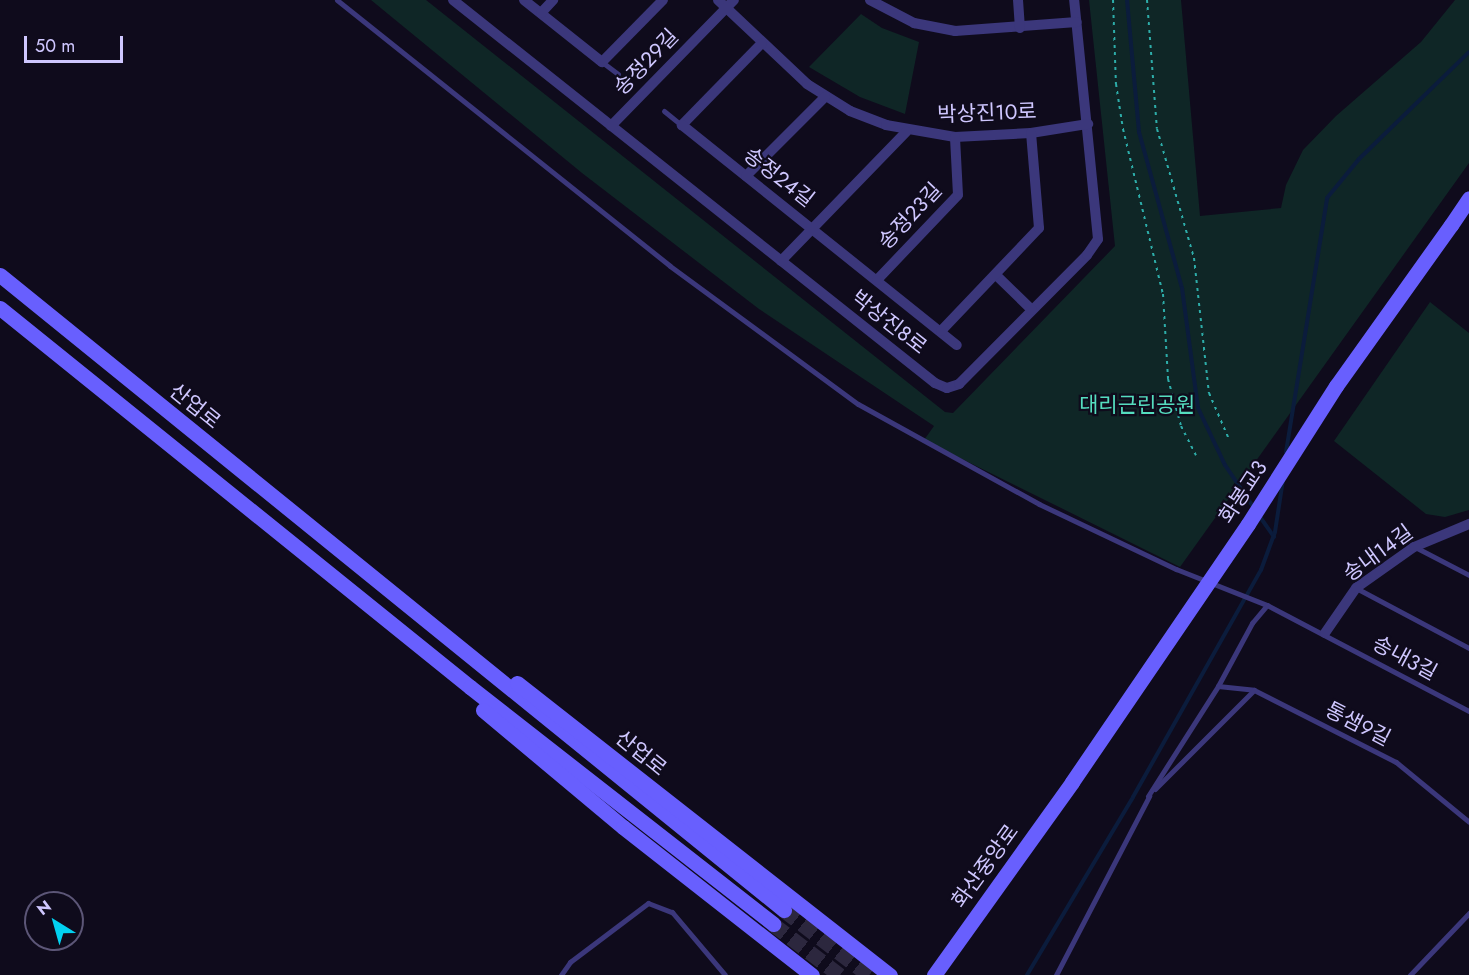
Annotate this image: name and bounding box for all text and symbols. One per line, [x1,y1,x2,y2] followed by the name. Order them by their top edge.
[27,24,126,62] scale bar
[608,24,684,100] street label: 송정29길
[35,33,75,59] text: 50 m
[937,99,1037,127] street label: 박상진10로
[739,142,819,212] street label: 송정24길
[873,178,947,254] street label: 송정23길
[846,285,932,359] street label: 박상진8로
[165,378,225,434] street label: 산업로
[1079,392,1195,418] park label: 대리근린공원
[1214,456,1272,528] street label: 화봉교3
[1338,519,1418,587] street label: 송내14길
[1368,631,1442,685] street label: 송내3길
[1321,697,1395,751] street label: 통샘9길
[611,725,671,781] street label: 산업로
[946,820,1024,912] street label: 화산중앙로
[24,891,84,951] north arrow
[32,895,56,921] text: N

